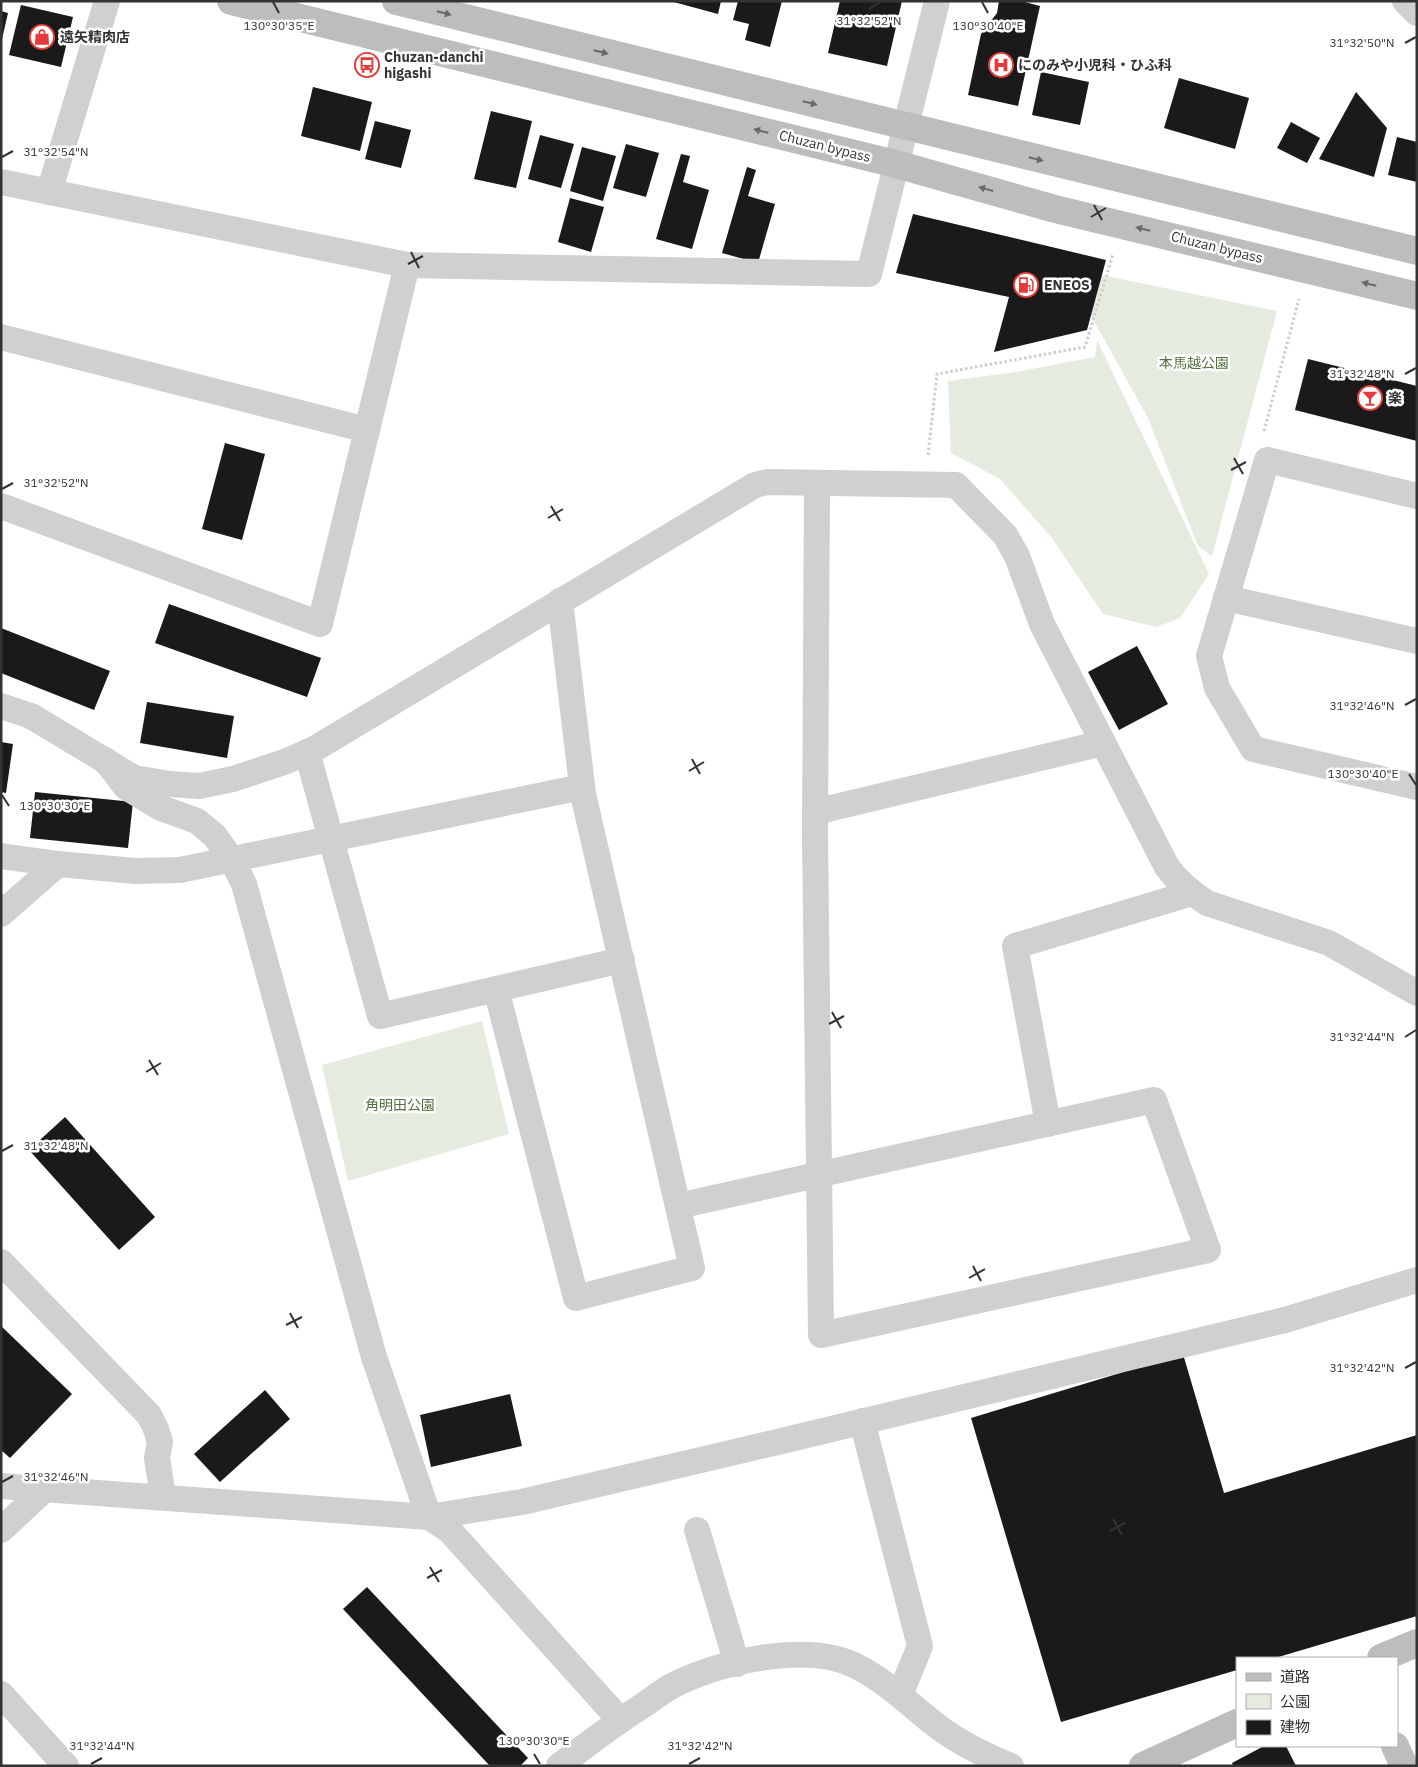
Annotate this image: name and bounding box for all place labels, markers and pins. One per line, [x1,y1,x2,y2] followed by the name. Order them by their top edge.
[29,24,55,50] shop icon: 遠矢精肉店
[60,28,130,46] place label: 遠矢精肉店
[384,48,484,82] place label: Chuzan-danchi higashi
[354,52,380,78] bus stop icon: Chuzan-danchi higashi
[988,52,1014,78] hospital icon: にのみや小児科・ひふ科
[1018,56,1172,74] place label: にのみや小児科・ひふ科
[1013,272,1039,298] fuel station icon: ENEOS
[1044,276,1090,294] place label: ENEOS
[1357,385,1383,411] bar icon: 楽
[1388,389,1402,407] place label: 楽

